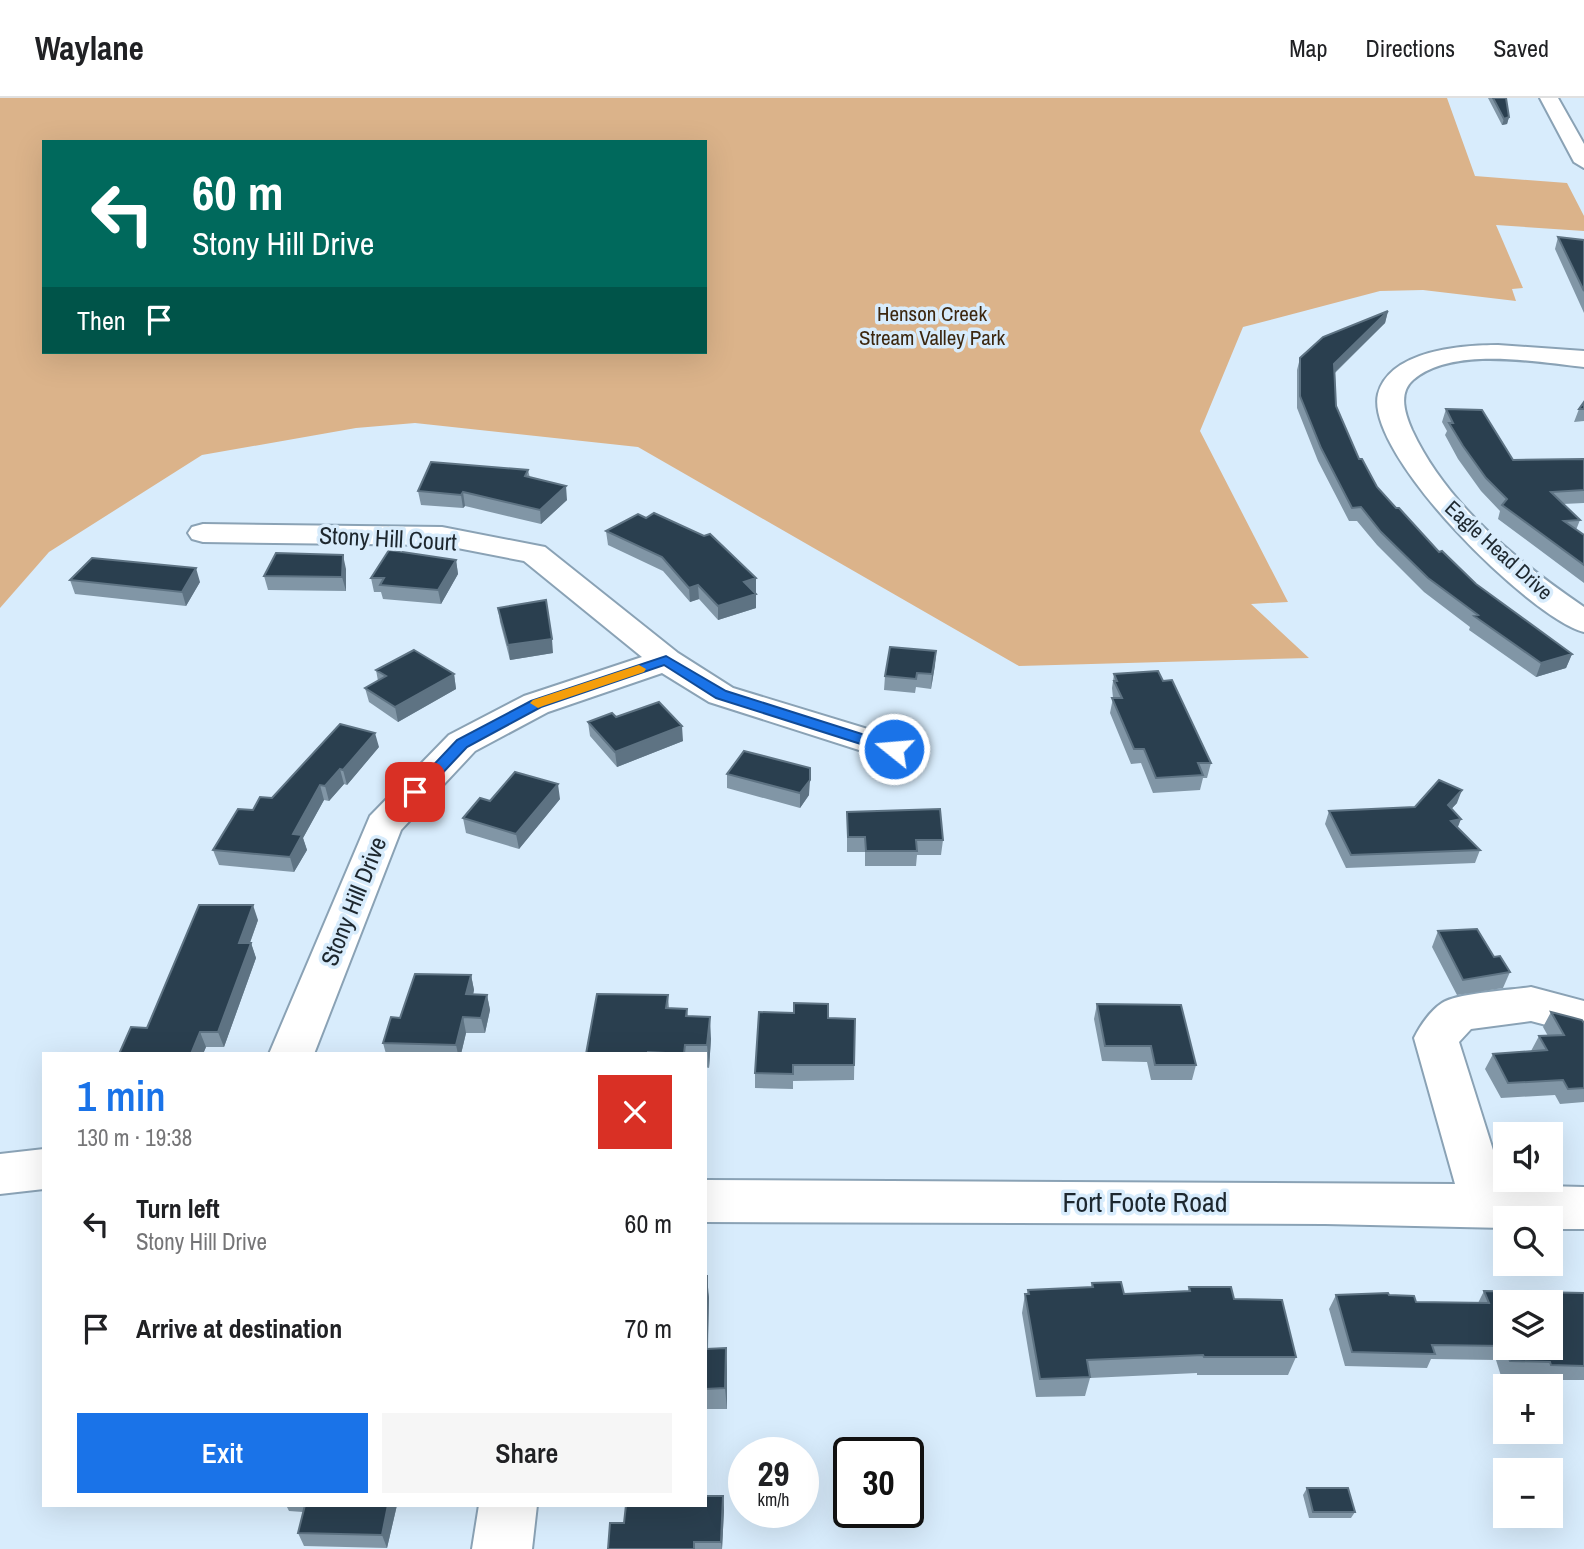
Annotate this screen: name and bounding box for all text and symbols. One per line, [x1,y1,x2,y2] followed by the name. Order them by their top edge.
[35,26,144,70] text: Waylane
[1289,32,1327,64] text: Map
[1365,32,1455,64] text: Directions
[1493,32,1549,64] text: Saved
[192,159,284,225] text: 60 m
[77,168,168,259] icon: left
[192,222,374,265] text: Stony Hill Drive
[859,299,1005,352] park label: Henson Creek Stream Valley Park
[140,301,178,339] icon: arrive
[77,303,126,338] text: Then
[1439,494,1559,606] street label: Eagle Head Drive
[318,518,458,558] street label: Stony Hill Court
[857,712,931,786] position arrow
[385,762,445,822] pin
[396,773,434,811] icon: arrive
[313,832,393,970] street label: Stony Hill Drive
[77,1068,166,1124] text: 1 min
[598,1075,672,1149] button: close
[77,1122,192,1153] text: 130 m · 19:38
[1493,1122,1563,1528] map controls
[1493,1122,1563,1192] button: sound
[1063,1183,1227,1221] street label: Fort Foote Road
[136,1191,220,1226] text: Turn left
[77,1205,115,1243] icon: left
[625,1206,672,1241] text: 60 m
[1493,1206,1563,1276] button: search
[136,1226,267,1257] text: Stony Hill Drive
[1493,1290,1563,1360] button: layers
[77,1310,115,1348] icon: arrive
[136,1311,342,1346] text: Arrive at destination
[625,1311,672,1346] text: 70 m
[1493,1374,1563,1444] button: +
[77,1413,368,1493] button: Exit
[382,1413,672,1493] button: Share
[833,1437,924,1528] speed limit sign: 30
[758,1450,789,1497] text: 29
[1493,1458,1563,1528] button: −
[758,1487,790,1512] text: km/h

